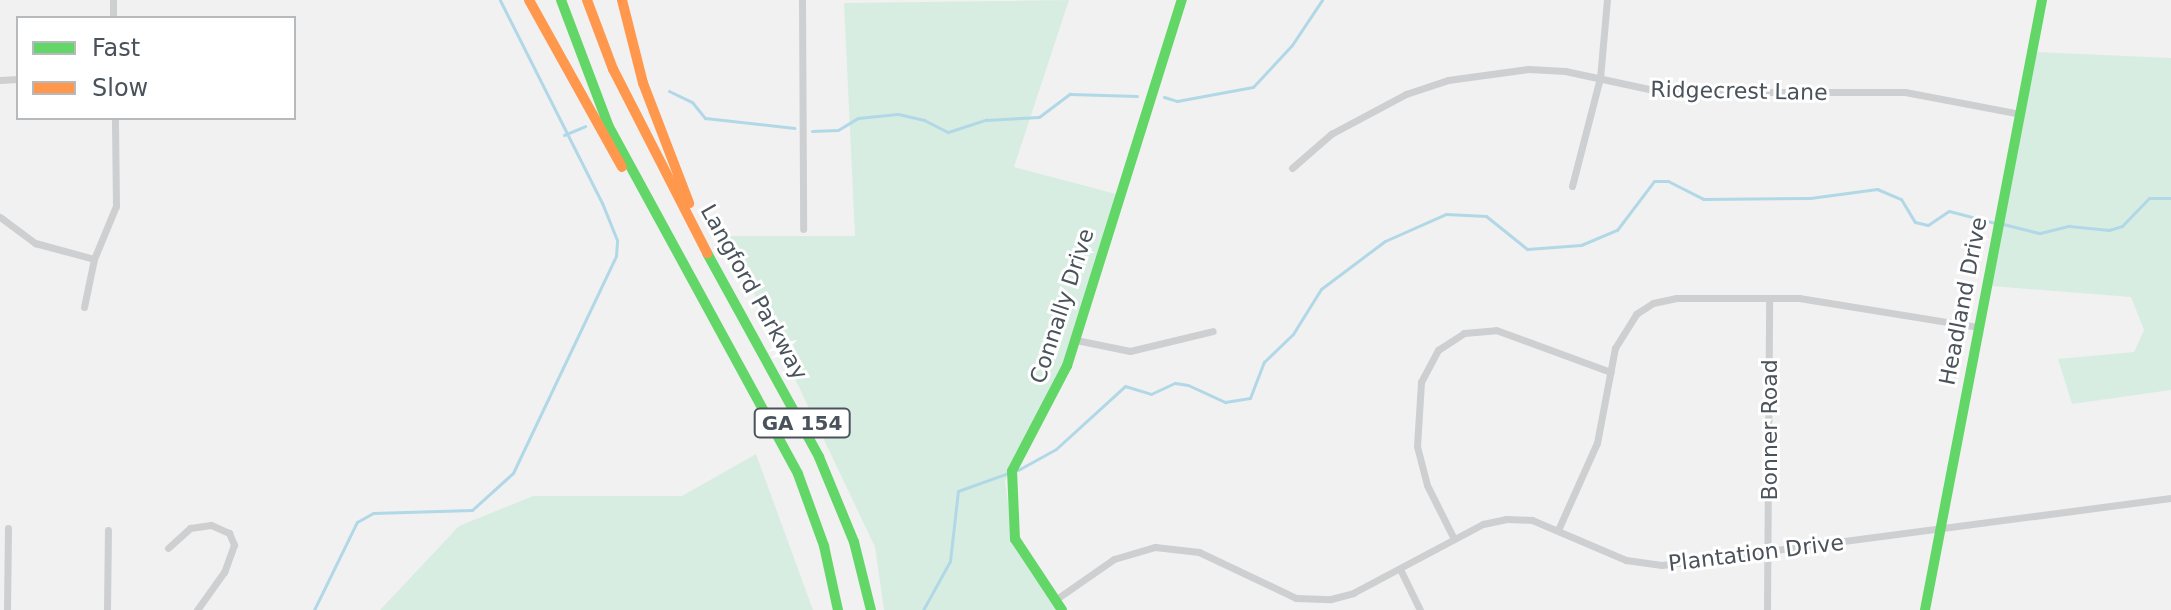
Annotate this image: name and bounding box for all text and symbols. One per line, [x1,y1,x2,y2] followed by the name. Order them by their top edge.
[16,16,296,120] legend
[92,34,140,62] text: Fast
[92,74,148,102] text: Slow
[1650,76,1828,106] street label: Ridgecrest Lane
[695,200,813,384] street label: Langford Parkway
[1934,215,1992,387] street label: Headland Drive
[1025,225,1099,387] street label: Connally Drive
[1757,359,1783,501] street label: Bonner Road
[752,407,852,439] road number: GA 154
[1667,529,1845,577] street label: Plantation Drive

